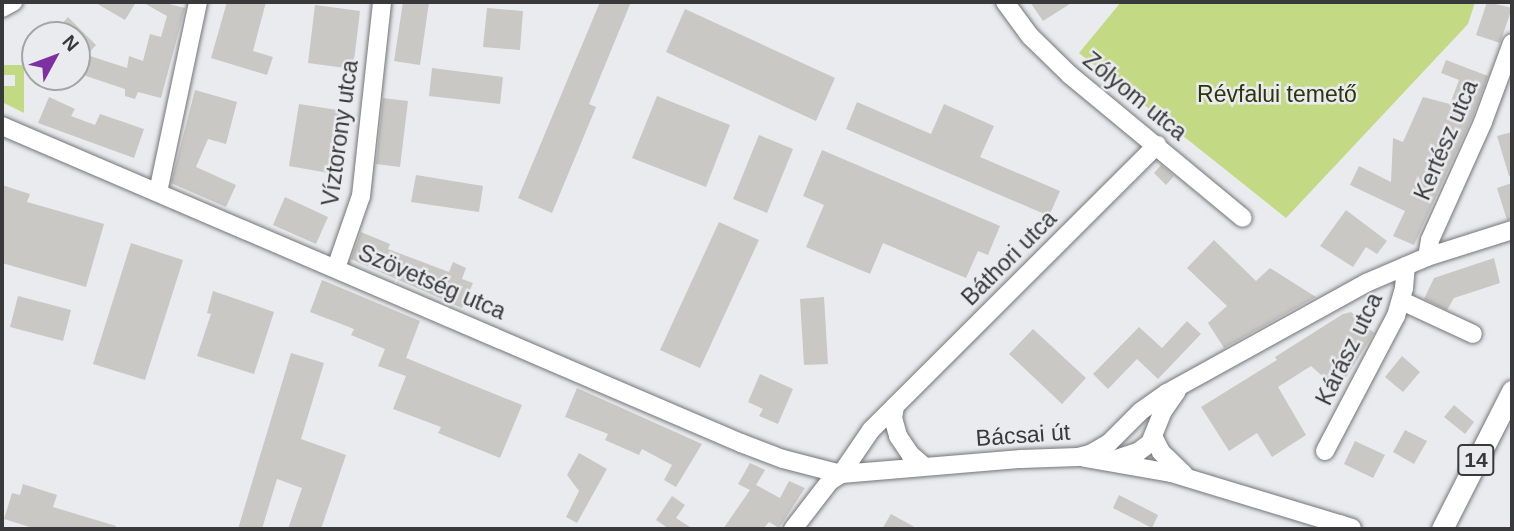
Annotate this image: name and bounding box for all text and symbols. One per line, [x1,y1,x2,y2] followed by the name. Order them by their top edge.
[21,21,91,91] north arrow
[58,31,83,55] text: N
[1078,46,1192,146] street label: Zólyom utca
[316,58,364,208] street label: Víztorony utca
[1408,76,1484,204] street label: Kertész utca
[1197,80,1357,108] park label: Révfalui temető
[956,205,1062,311] street label: Báthori utca
[354,239,510,325] street label: Szövetség utca
[1310,288,1388,410] street label: Kárász utca
[975,418,1071,452] street label: Bácsai út
[1457,442,1495,477] road number: 14

